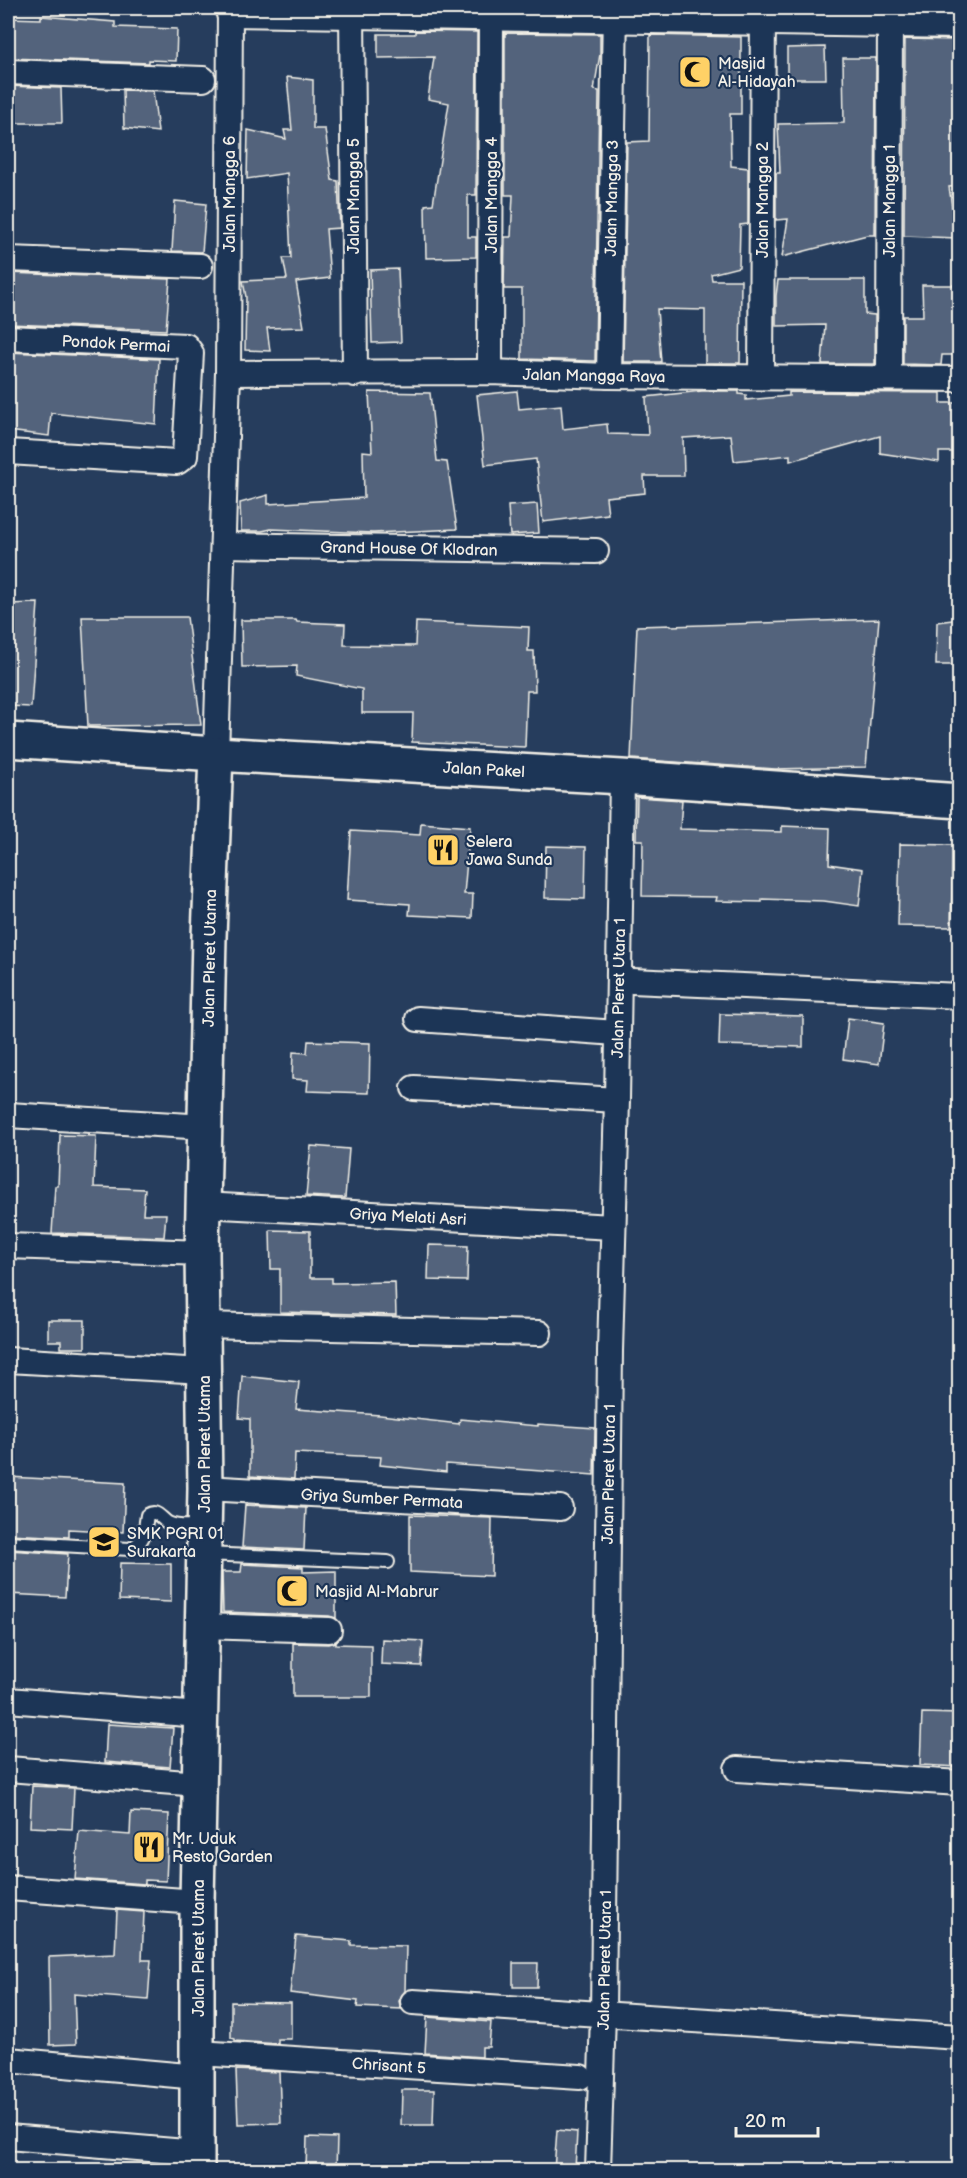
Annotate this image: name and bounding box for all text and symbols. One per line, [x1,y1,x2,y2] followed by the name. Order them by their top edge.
[677,54,713,90] mosque icon: Masjid Al-Hidayah
[718,55,796,92] place label: Masjid Al-Hidayah
[221,136,240,252] street label: Jalan Mangga 6
[483,137,502,253] street label: Jalan Mangga 4
[345,138,364,254] street label: Jalan Mangga 5
[602,139,623,256] street label: Jalan Mangga 3
[754,141,773,258] street label: Jalan Mangga 2
[881,145,900,257] street label: Jalan Mangga 1
[61,332,171,357] street label: Pondok Permai
[522,366,666,387] street label: Jalan Mangga Raya
[320,538,498,561] street label: Grand House Of Klodran
[442,759,525,782] street label: Jalan Pakel
[425,832,461,868] restaurant icon: Selera Jawa Sunda
[466,833,553,870] place label: Selera Jawa Sunda
[200,889,221,1027] street label: Jalan Pleret Utama
[609,918,630,1058] street label: Jalan Pleret Utara 1
[349,1205,467,1230] street label: Griya Melati Asri
[196,1375,215,1513] street label: Jalan Pleret Utama
[599,1404,620,1544] street label: Jalan Pleret Utara 1
[300,1486,464,1513] street label: Griya Sumber Permata
[86,1524,122,1560] school or university icon: SMK PGRI 01 Surakarta
[127,1525,223,1562] place label: SMK PGRI 01 Surakarta
[274,1573,310,1609] mosque icon: Masjid Al-Mabrur
[315,1583,439,1602] place label: Masjid Al-Mabrur
[131,1829,167,1865] restaurant icon: Mr. Uduk Resto Garden
[172,1830,273,1867] place label: Mr. Uduk Resto Garden
[190,1879,209,2017] street label: Jalan Pleret Utama
[595,1890,616,2030] street label: Jalan Pleret Utara 1
[351,2054,427,2079] street label: Chrisant 5
[736,2100,818,2138] scale bar
[745,2111,786,2132] text: 20 m

